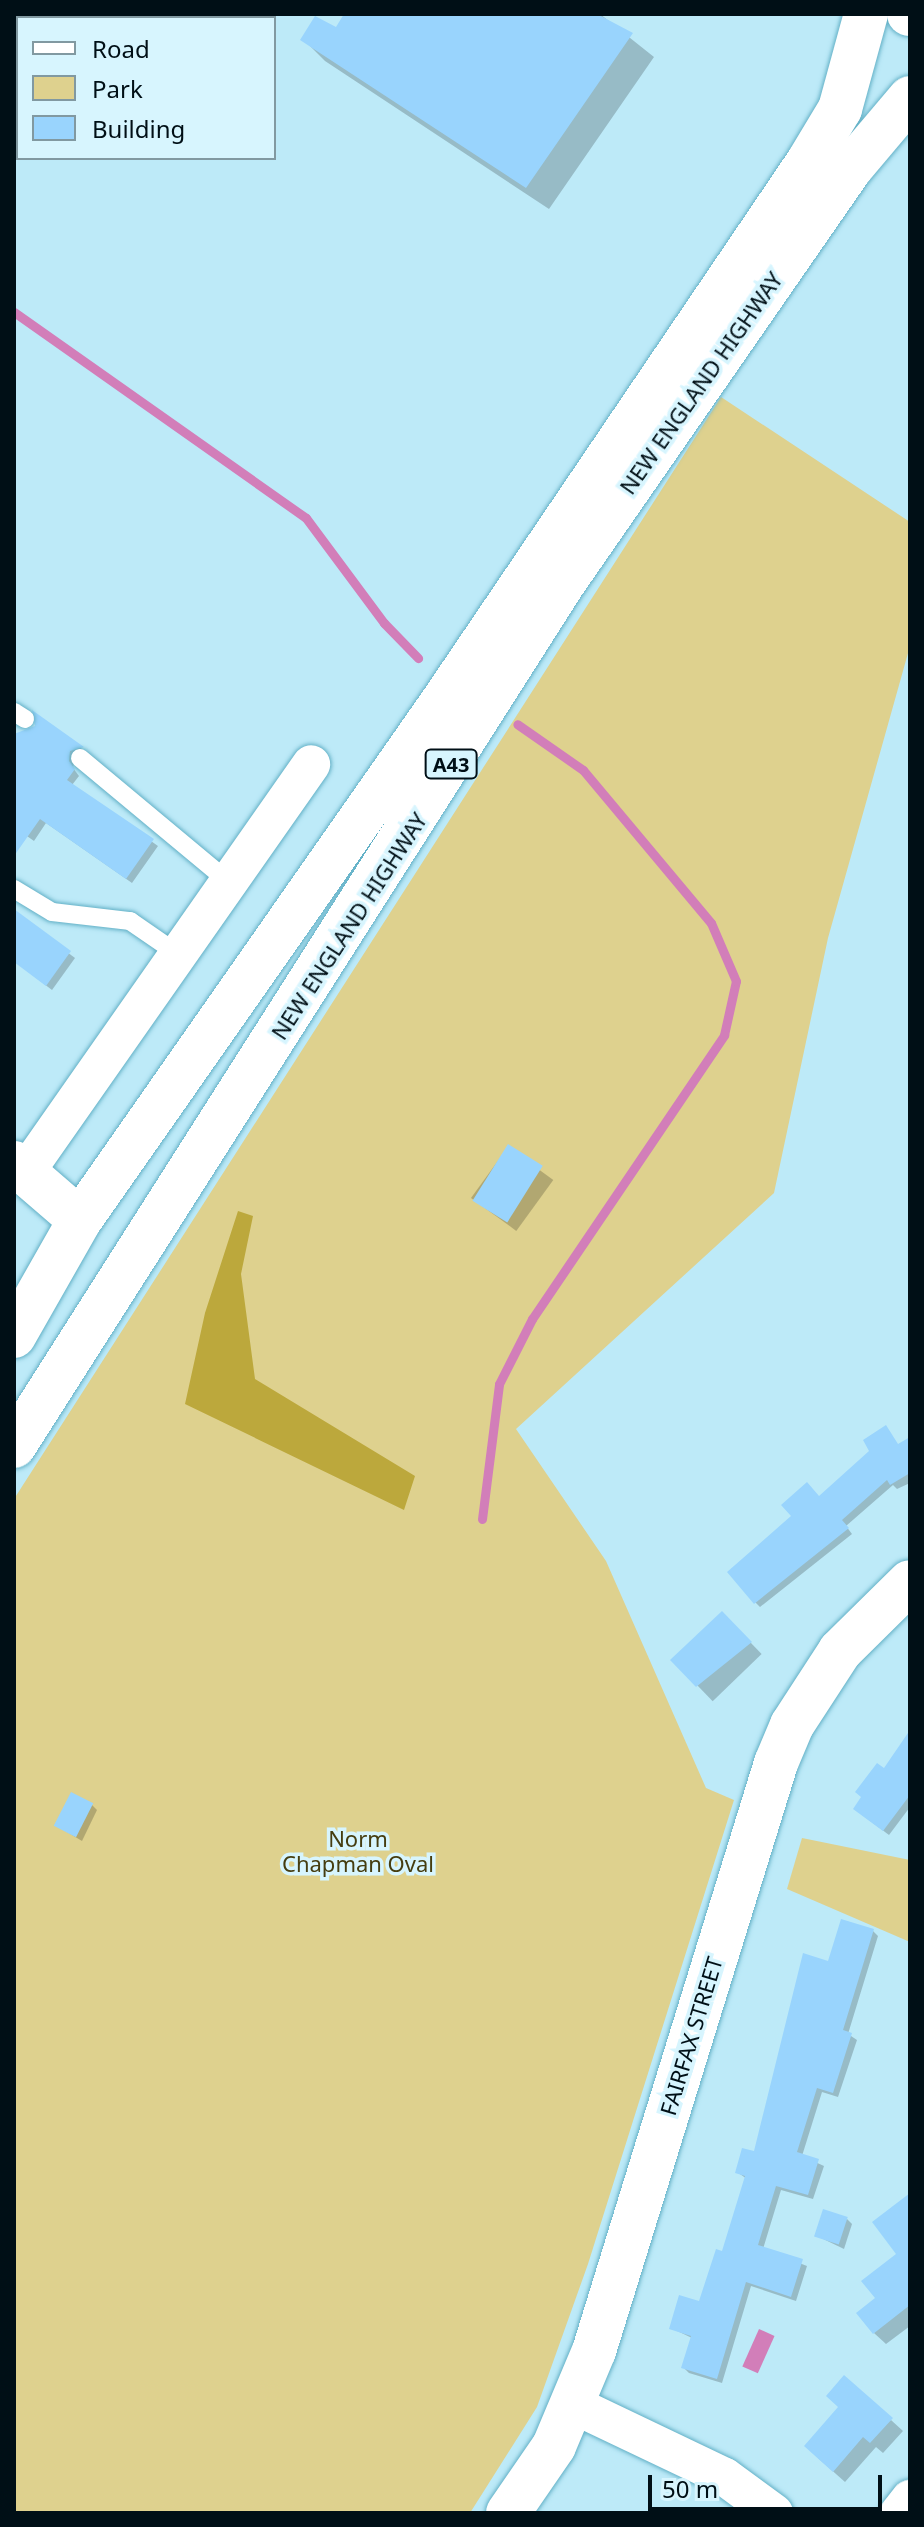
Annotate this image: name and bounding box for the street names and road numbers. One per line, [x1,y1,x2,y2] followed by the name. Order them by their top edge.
[614,267,788,499] street label: NEW ENGLAND HIGHWAY
[423,748,479,780] road number: A43
[266,808,432,1044] street label: NEW ENGLAND HIGHWAY
[654,1953,728,2119] street label: FAIRFAX STREET

